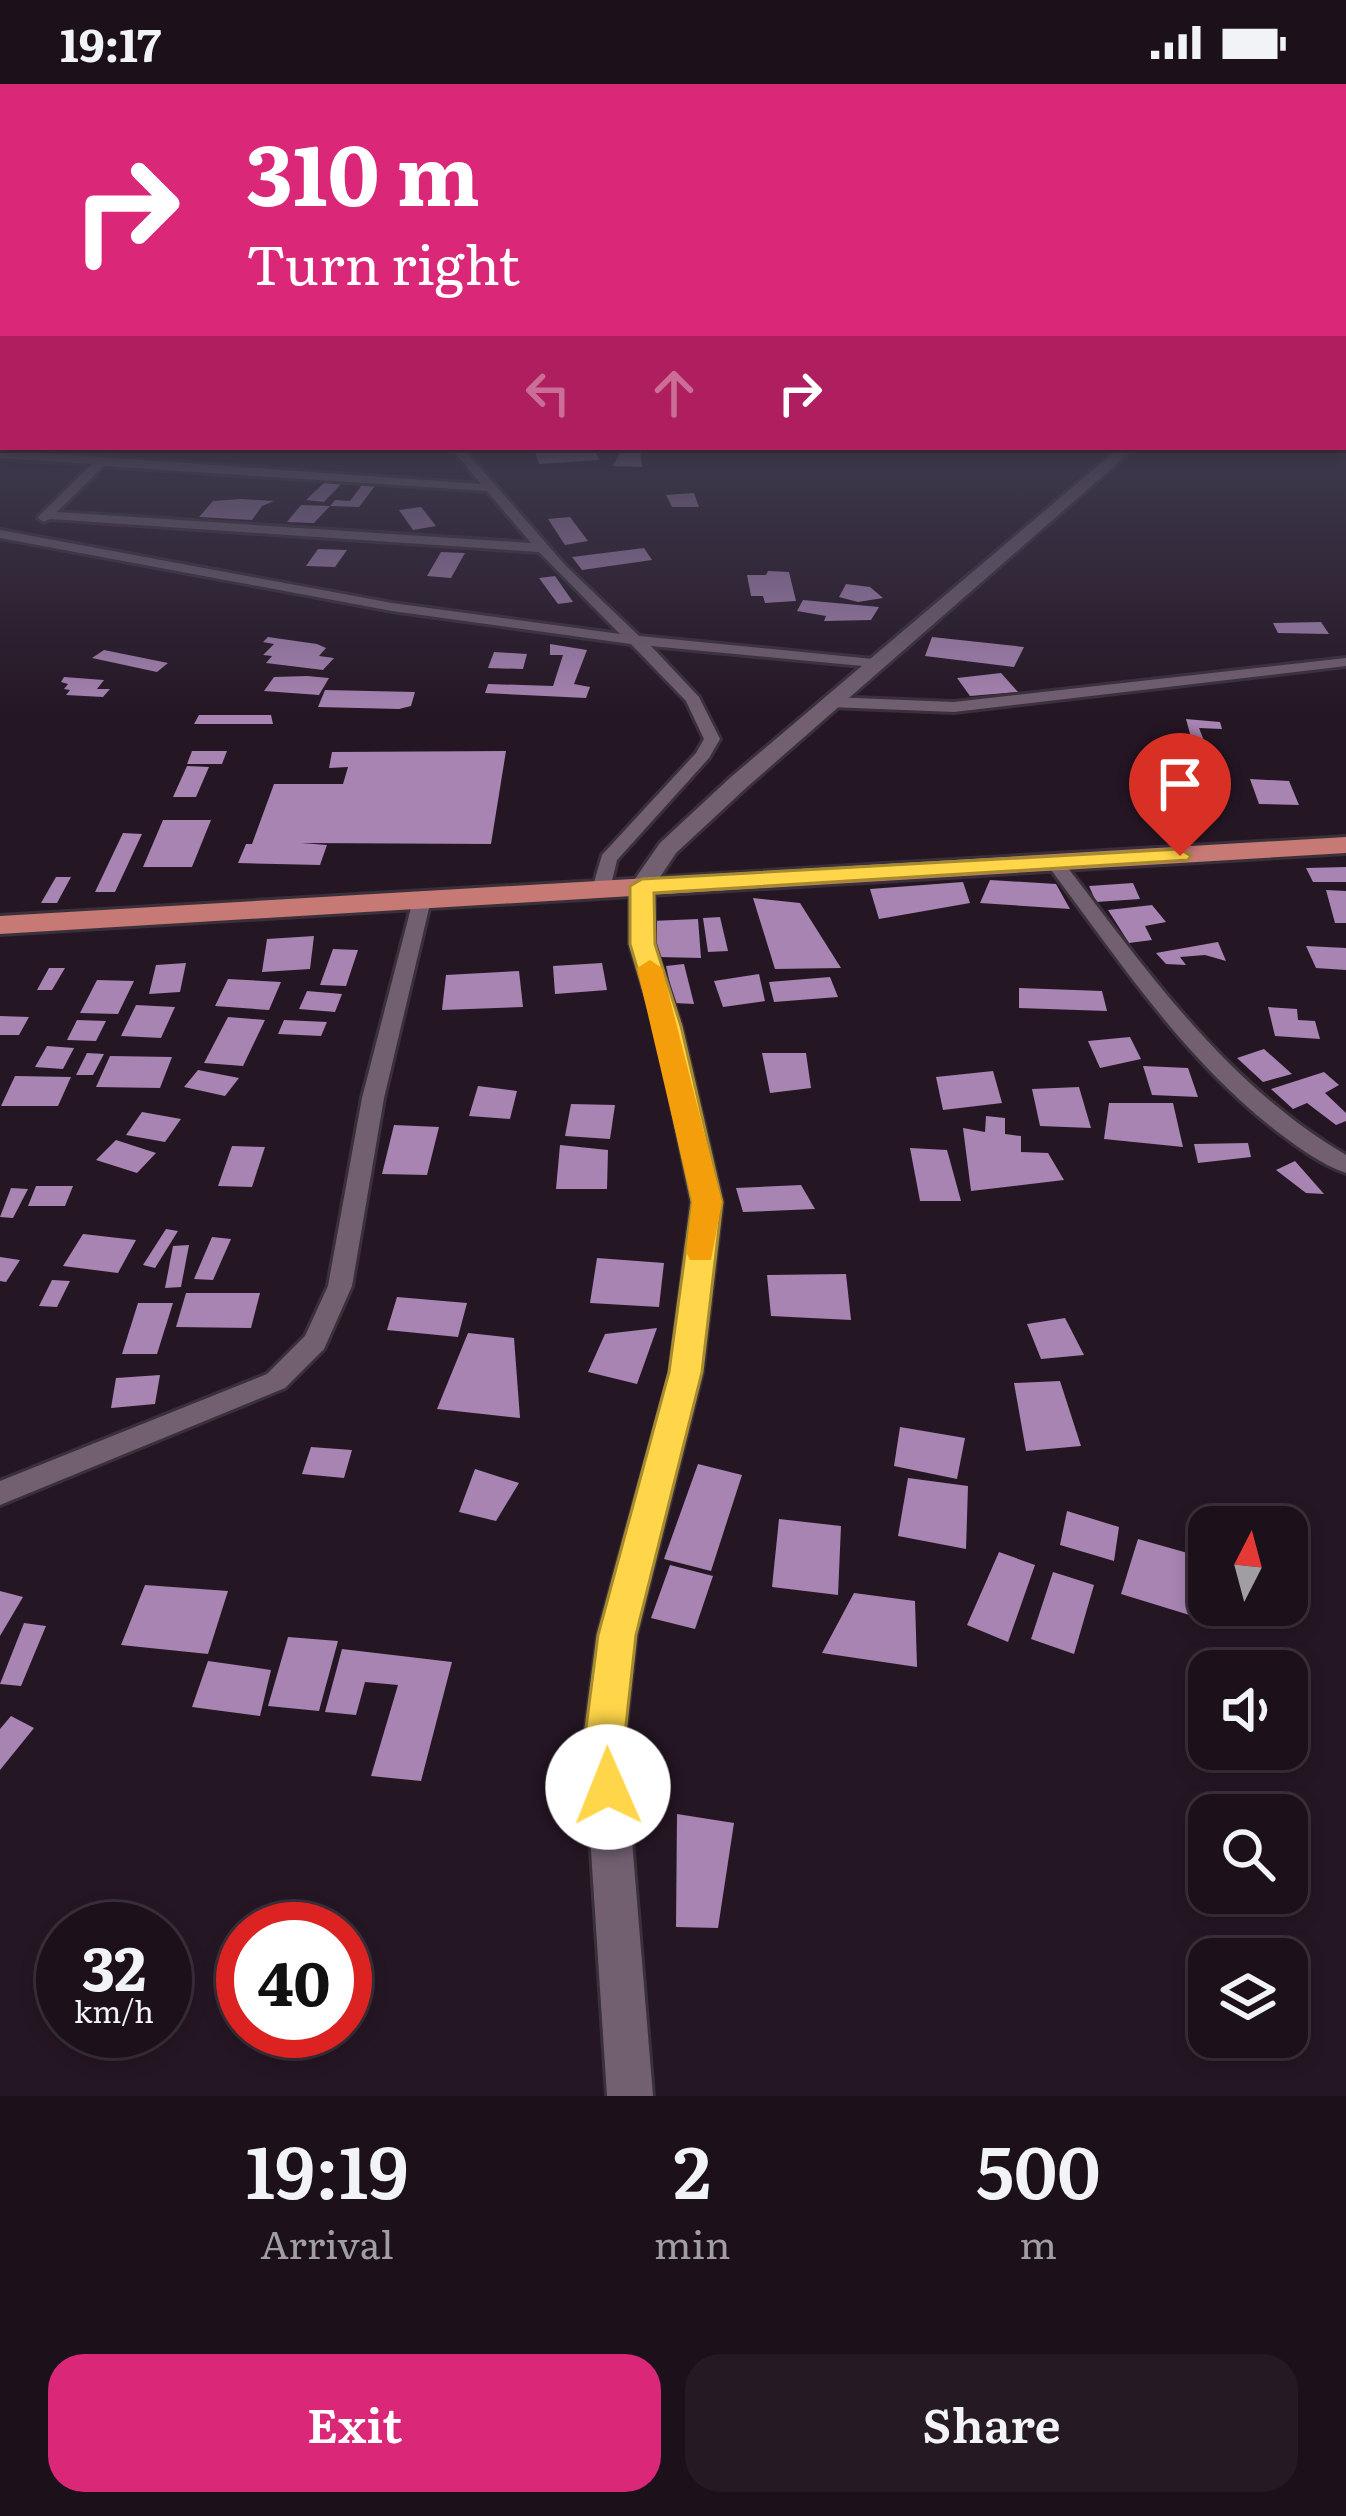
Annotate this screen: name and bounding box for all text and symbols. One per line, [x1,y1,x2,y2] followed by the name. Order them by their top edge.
[60,9,161,76] text: 19:17
[246,107,480,232] text: 310 m
[48,132,204,288] icon: right
[246,221,520,302] text: Turn right
[515,360,581,426] icon: left
[641,360,707,426] icon: ahead
[767,360,833,426] icon: right
[1129,733,1231,856] pin
[1147,751,1213,817] icon: arrive
[1188,1506,1308,1626] north arrow
[1188,1506,1308,2058] map controls
[1188,1650,1308,1770] button: sound
[545,1724,671,1850] position arrow
[1188,1794,1308,1914] button: search
[216,1902,372,2058] speed limit sign: 40
[82,1920,146,2009] text: 32
[1188,1938,1308,2058] button: layers
[74,1988,154,2032] text: km/h
[246,2114,408,2221] text: 19:19
[673,2114,711,2221] text: 2
[976,2114,1100,2221] text: 500
[260,2213,394,2271] text: Arrival
[654,2213,730,2271] text: min
[1019,2213,1057,2271] text: m
[48,2354,661,2492] button: Exit
[685,2354,1298,2492] button: Share

